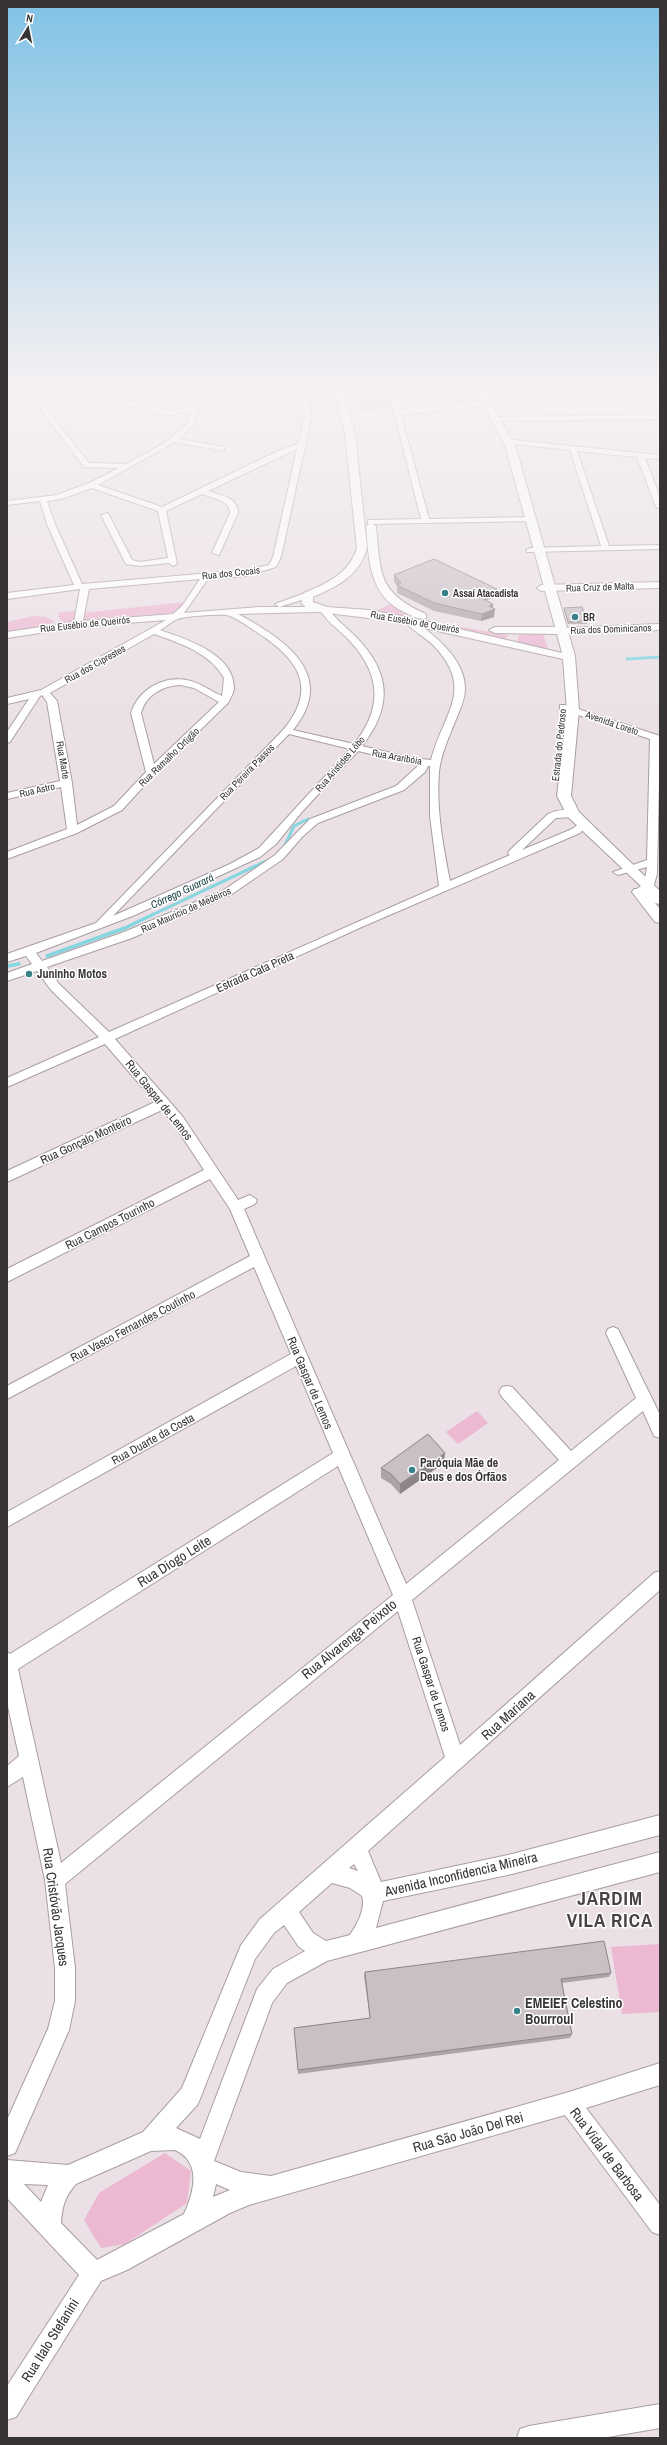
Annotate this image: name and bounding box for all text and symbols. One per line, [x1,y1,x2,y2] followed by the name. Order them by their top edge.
[8,8,48,48] north arrow
[25,11,34,26] text: N
[201,563,261,583] street label: Rua dos Cocais
[566,579,635,595] street label: Rua Cruz de Malta
[453,587,519,600] place label: Assaí Atacadista
[440,588,450,598] marker: Assaí Atacadista
[369,608,461,636] street label: Rua Eusébio de Queirós
[583,611,595,624] place label: BR
[570,612,580,622] marker: BR
[39,613,131,635] street label: Rua Eusébio de Queirós
[570,621,652,637] street label: Rua dos Dominicanos
[62,642,128,686] street label: Rua dos Ciprestes
[583,707,641,738] street label: Avenida Loreto
[549,708,569,782] street label: Estrada do Pedroso
[136,724,203,789] street label: Rua Ramalho Ortigão
[312,733,368,795] street label: Rua Aristídes Lôbo
[53,740,73,780] street label: Rua Marte
[217,741,277,803] street label: Rua Pereira Passos
[371,746,423,768] street label: Rua Araribóia
[18,780,56,800] street label: Rua Astro
[148,870,216,912] water label: Córrego Guarará
[139,884,233,936] street label: Rua Mauricio de Medeiros
[214,947,297,996] street label: Estrada Cata Preta
[37,966,108,982] place label: Juninho Motos
[24,969,34,979] marker: Juninho Motos
[122,1056,196,1144] street label: Rua Gaspar de Lemos
[38,1112,134,1168] street label: Rua Gonçalo Monteiro
[63,1195,157,1253] street label: Rua Campos Tourinho
[68,1286,198,1366] street label: Rua Vasco Fernandes Coutinho
[283,1334,337,1432] street label: Rua Gaspar de Lemos
[109,1409,198,1468] street label: Rua Duarte da Costa
[420,1455,507,1485] place label: Paróquia Mãe de Deus e dos Órfãos
[407,1465,417,1475] marker: Paróquia Mãe de Deus e dos Órfãos
[134,1531,214,1591] street label: Rua Diogo Leite
[298,1595,400,1683] street label: Rua Alvarenga Peixoto
[408,1634,454,1734] street label: Rua Gaspar de Lemos
[477,1686,539,1744] street label: Rua Mariana
[39,1847,73,1968] street label: Rua Cristóvão Jacques
[382,1848,540,1901] street label: Avenida Inconfidencia Mineira
[567,1885,653,1933] district label: JARDIM VILA RICA
[525,1994,623,2028] place label: EMEIEF Celestino Bourroul
[512,2006,522,2016] marker: EMEIEF Celestino Bourroul
[566,2104,648,2205] street label: Rua Vidal de Barbosa
[411,2108,525,2156] street label: Rua São João Del Rei
[17,2295,83,2385] street label: Rua Italo Stefanini

